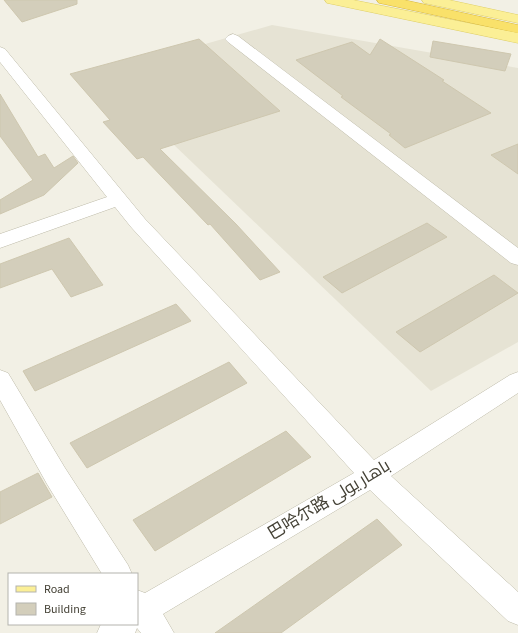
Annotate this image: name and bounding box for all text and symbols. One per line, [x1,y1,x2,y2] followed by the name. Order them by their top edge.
[263,454,395,546] street label: 巴哈尔路 باھار يولى
[8,573,138,625] legend
[44,581,70,598] text: Road
[44,601,86,618] text: Building

